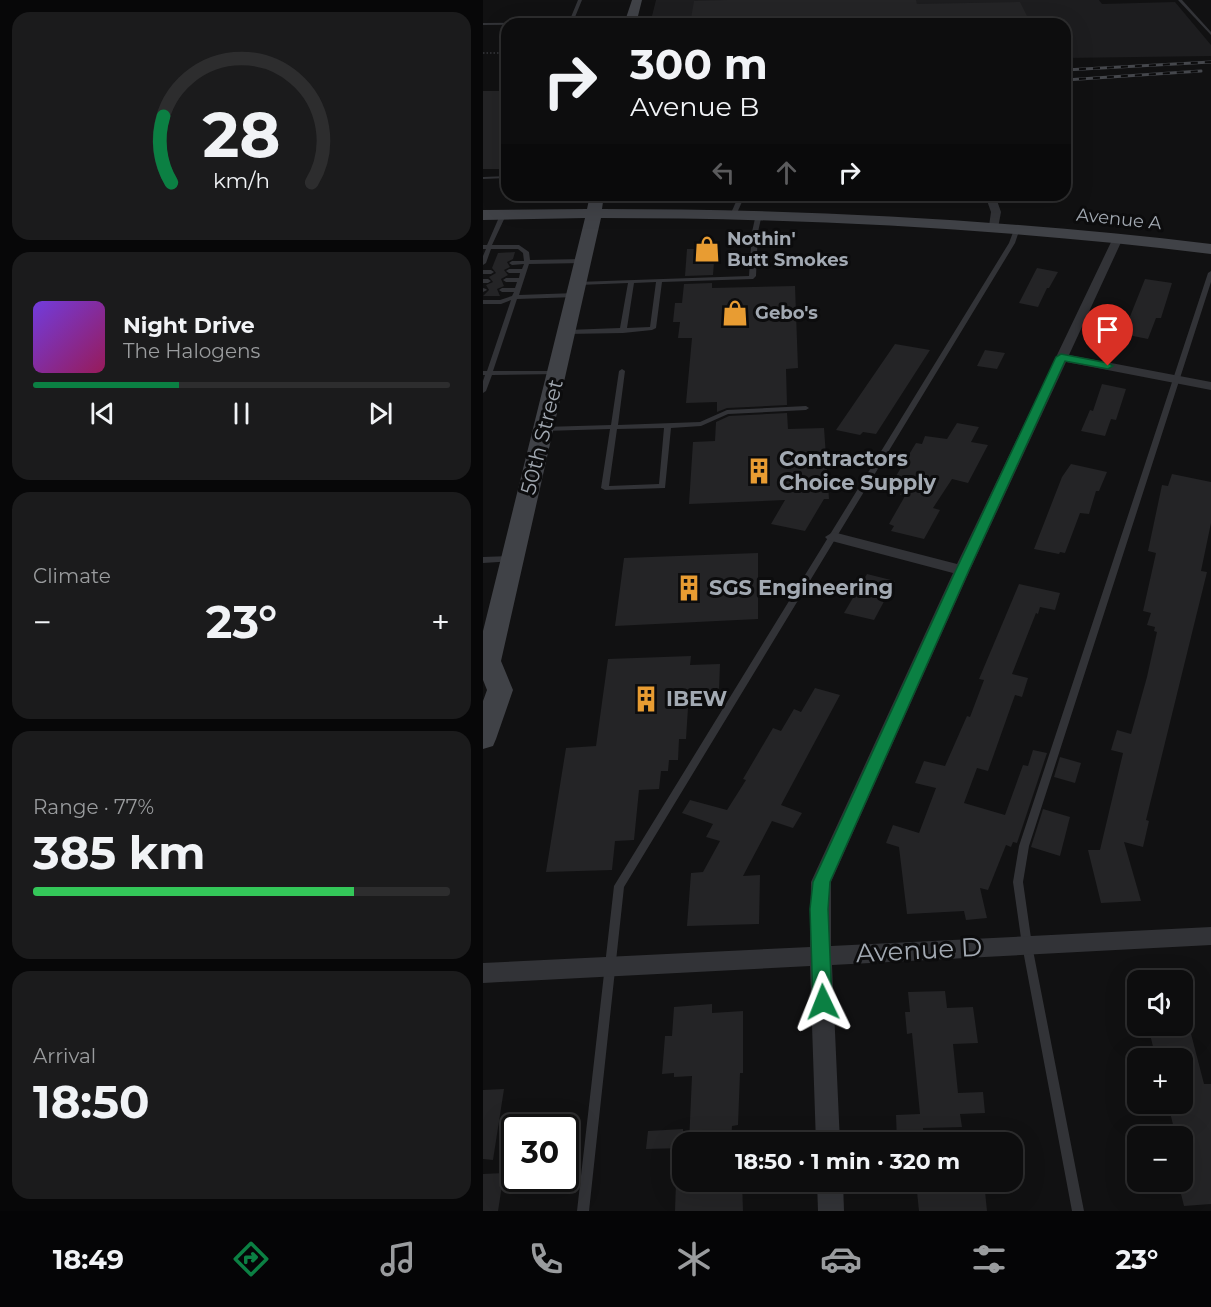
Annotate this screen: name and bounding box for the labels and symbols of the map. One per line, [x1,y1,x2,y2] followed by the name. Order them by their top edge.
[1075,204,1163,234] street label: Avenue A
[727,228,849,271] place label: Nothin' Butt Smokes
[692,234,722,264] shop icon: Nothin' Butt Smokes
[720,298,750,328] shop icon: Gebo's
[755,302,818,324] place label: Gebo's
[1082,304,1133,366] pin
[515,377,568,497] street label: 50th Street
[779,446,936,495] place label: Contractors Choice Supply
[744,456,774,486] building icon: Contractors Choice Supply
[674,573,704,603] building icon: SGS Engineering
[709,575,893,600] place label: SGS Engineering
[631,684,661,714] building icon: IBEW
[666,686,727,711] place label: IBEW
[855,931,983,969] street label: Avenue D
[791,970,855,1034] position arrow
[501,1114,579,1192] speed limit sign: 30

